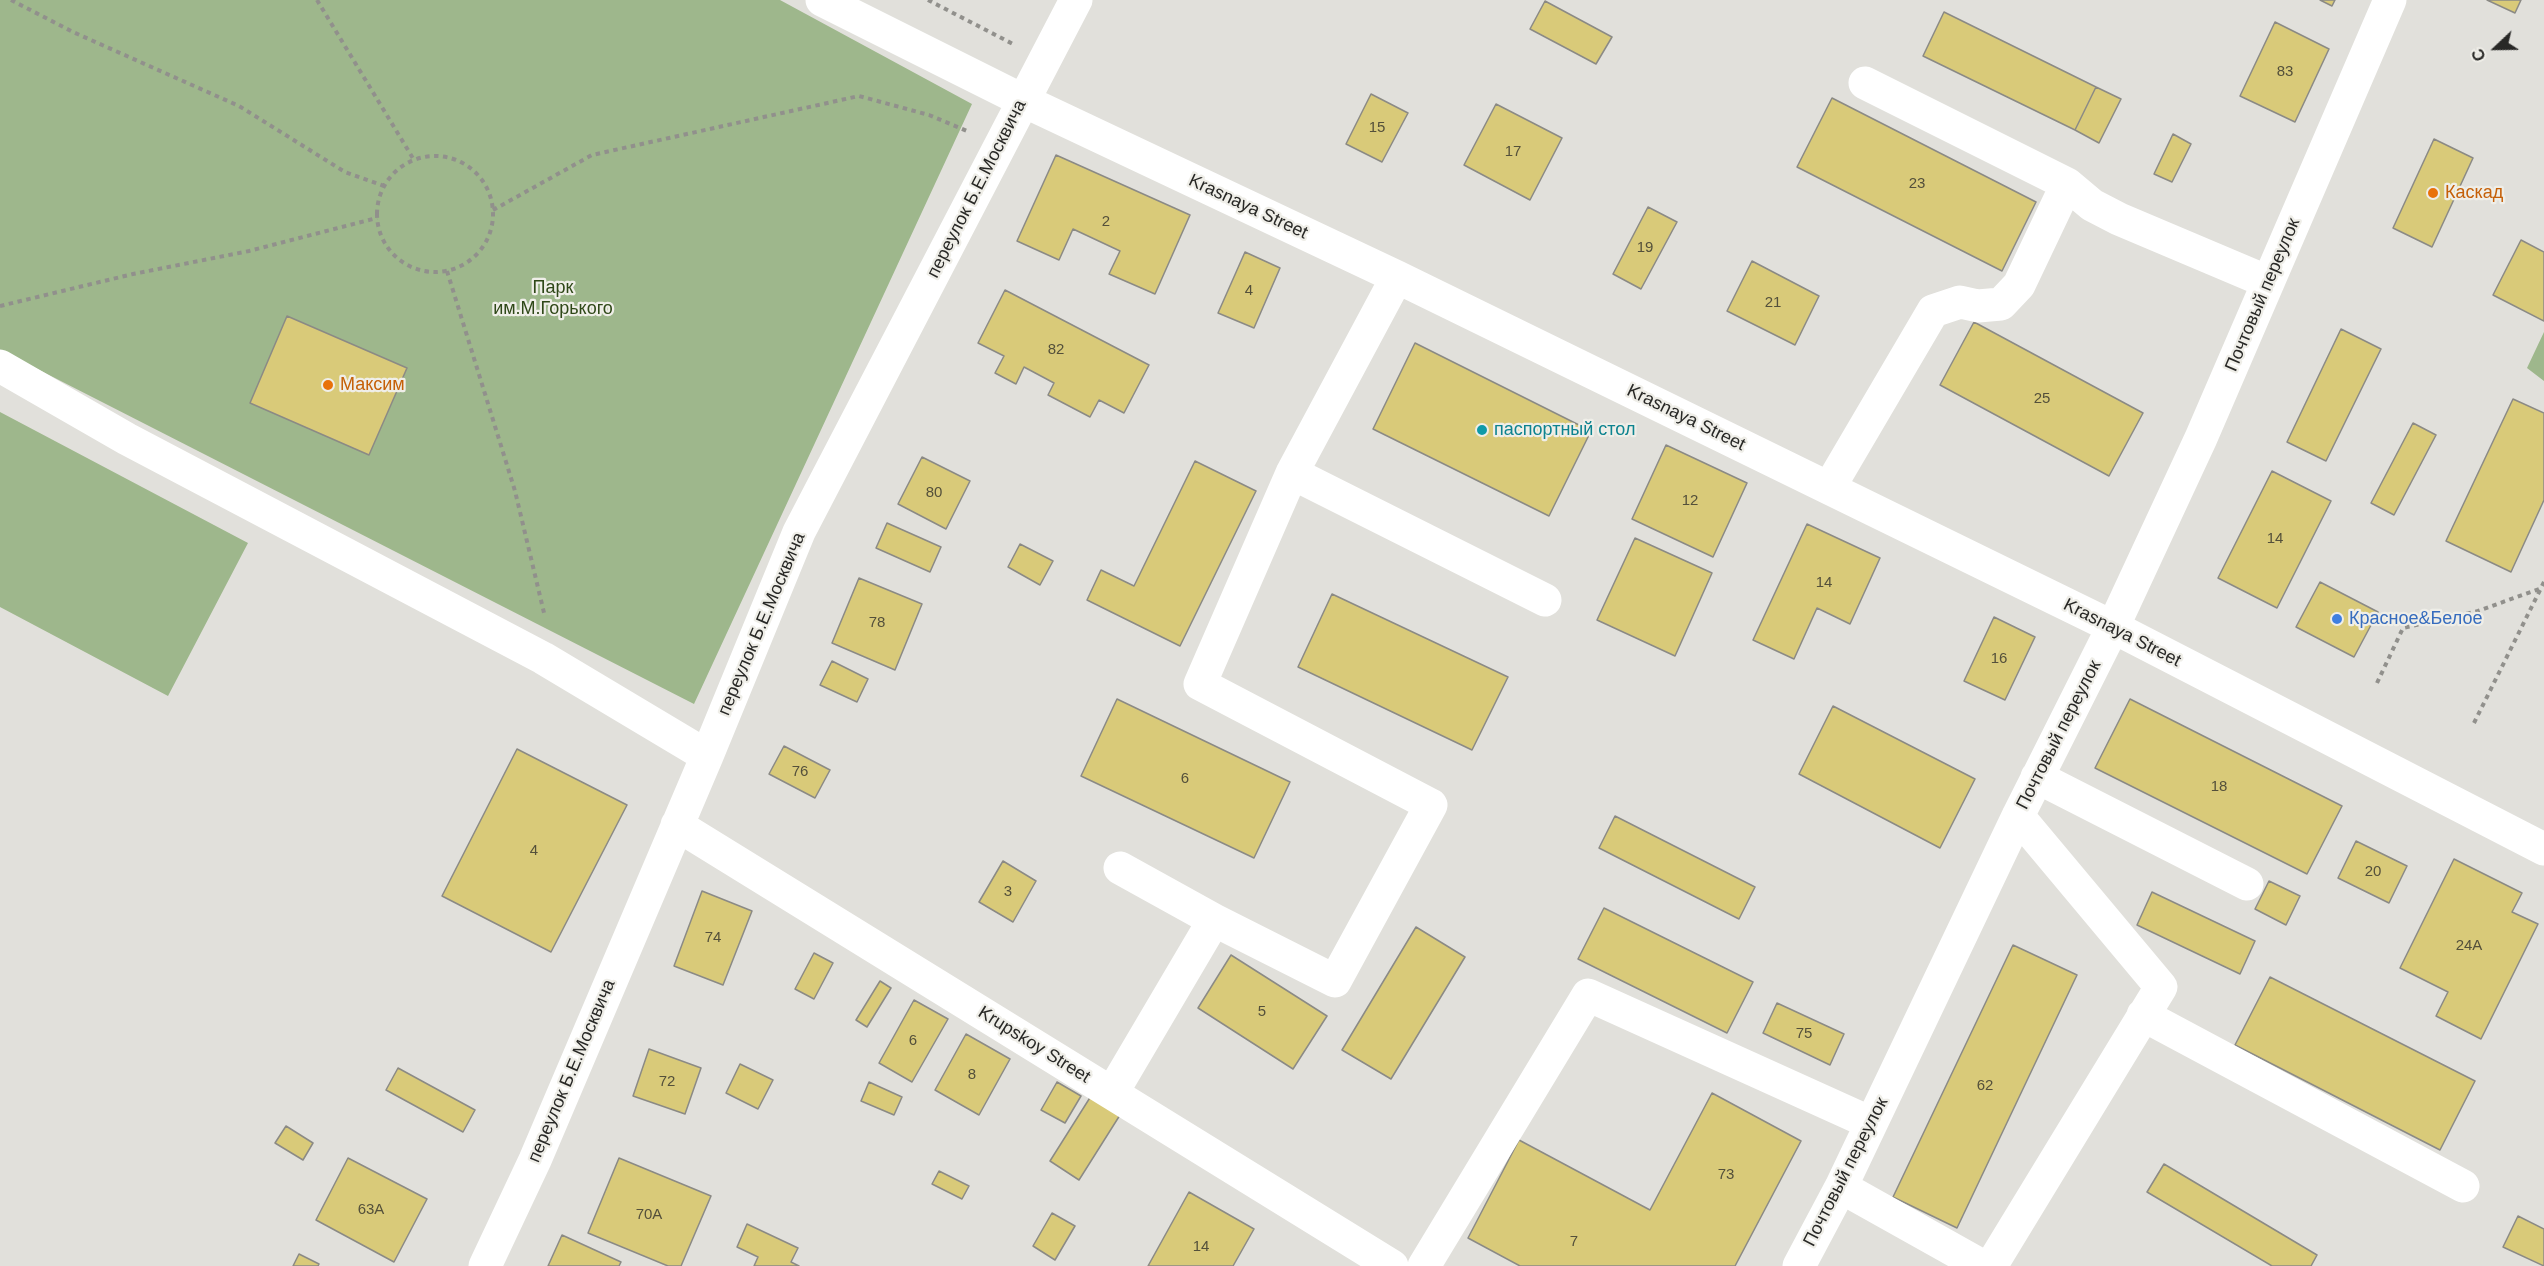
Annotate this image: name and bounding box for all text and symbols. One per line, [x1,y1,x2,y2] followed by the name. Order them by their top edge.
[2466,18,2526,78] north arrow
[2469,46,2489,63] text: С
[2277,63,2293,81] house number: 83
[923,96,1031,282] street label: переулок Б.Е.Москвича
[1369,119,1385,137] house number: 15
[1505,143,1521,161] house number: 17
[1185,170,1311,244] street label: Krasnaya Street
[1909,175,1925,193] house number: 23
[2445,182,2503,204] place label: Каскад
[2426,186,2440,200] marker: Каскад
[1102,213,1110,231] house number: 2
[2221,215,2305,375] street label: Почтовый переулок
[1637,239,1653,257] house number: 19
[493,277,613,320] park label: Парк им.М.Горького
[1245,282,1253,300] house number: 4
[1765,294,1781,312] house number: 21
[1048,341,1064,359] house number: 82
[340,374,405,396] place label: Максим
[321,378,335,392] marker: Максим
[1623,380,1749,456] street label: Krasnaya Street
[2034,390,2050,408] house number: 25
[1494,419,1635,441] place label: паспортный стол
[1475,423,1489,437] marker: паспортный стол
[926,484,942,502] house number: 80
[1682,492,1698,510] house number: 12
[714,529,810,719] street label: переулок Б.Е.Москвича
[2267,530,2283,548] house number: 14
[1816,574,1832,592] house number: 14
[2060,594,2184,672] street label: Krasnaya Street
[2349,608,2482,630] place label: Красное&Белое
[2330,612,2344,626] marker: Красное&Белое
[869,614,885,632] house number: 78
[1991,650,2007,668] house number: 16
[2012,657,2106,813] street label: Почтовый переулок
[792,763,808,781] house number: 76
[1181,770,1189,788] house number: 6
[2211,778,2227,796] house number: 18
[530,842,538,860] house number: 4
[2365,863,2381,881] house number: 20
[1004,883,1012,901] house number: 3
[705,929,721,947] house number: 74
[2456,937,2482,955] house number: 24А
[524,976,620,1166] street label: переулок Б.Е.Москвича
[974,1002,1094,1088] street label: Krupskoy Street
[1258,1003,1266,1021] house number: 5
[1796,1025,1812,1043] house number: 75
[909,1032,917,1050] house number: 6
[968,1066,976,1084] house number: 8
[659,1073,675,1091] house number: 72
[1977,1077,1993,1095] house number: 62
[1799,1094,1893,1250] street label: Почтовый переулок
[1718,1166,1734,1184] house number: 73
[358,1201,384,1219] house number: 63А
[636,1206,662,1224] house number: 70А
[1570,1233,1578,1251] house number: 7
[1193,1238,1209,1256] house number: 14

